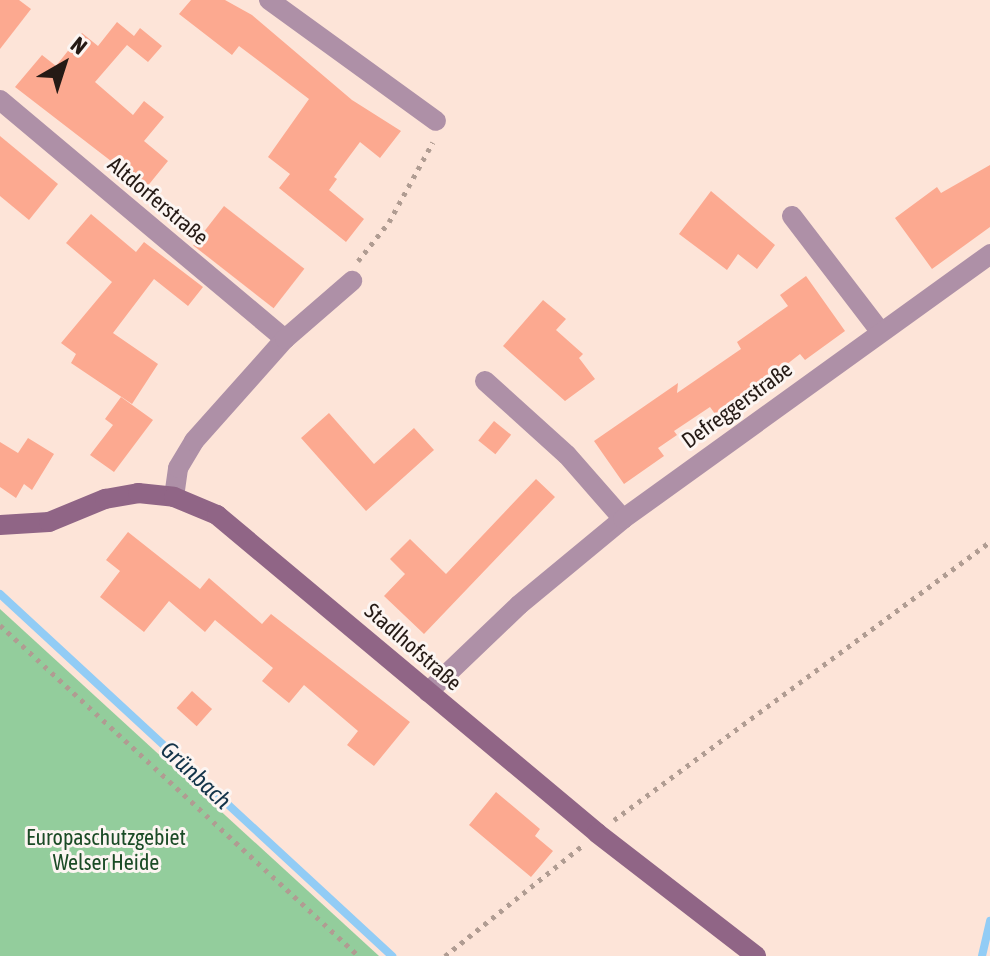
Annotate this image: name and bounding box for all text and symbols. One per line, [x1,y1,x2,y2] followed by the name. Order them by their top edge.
[24,24,104,104] north arrow
[66,31,92,60] text: N
[102,151,214,251] street label: Altdorferstraße
[677,356,797,454] street label: Defreggerstraße
[359,598,467,696] street label: Stadlhofstraße
[155,735,237,815] water label: Grünbach
[26,824,186,876] park label: Europaschutzgebiet Welser Heide

